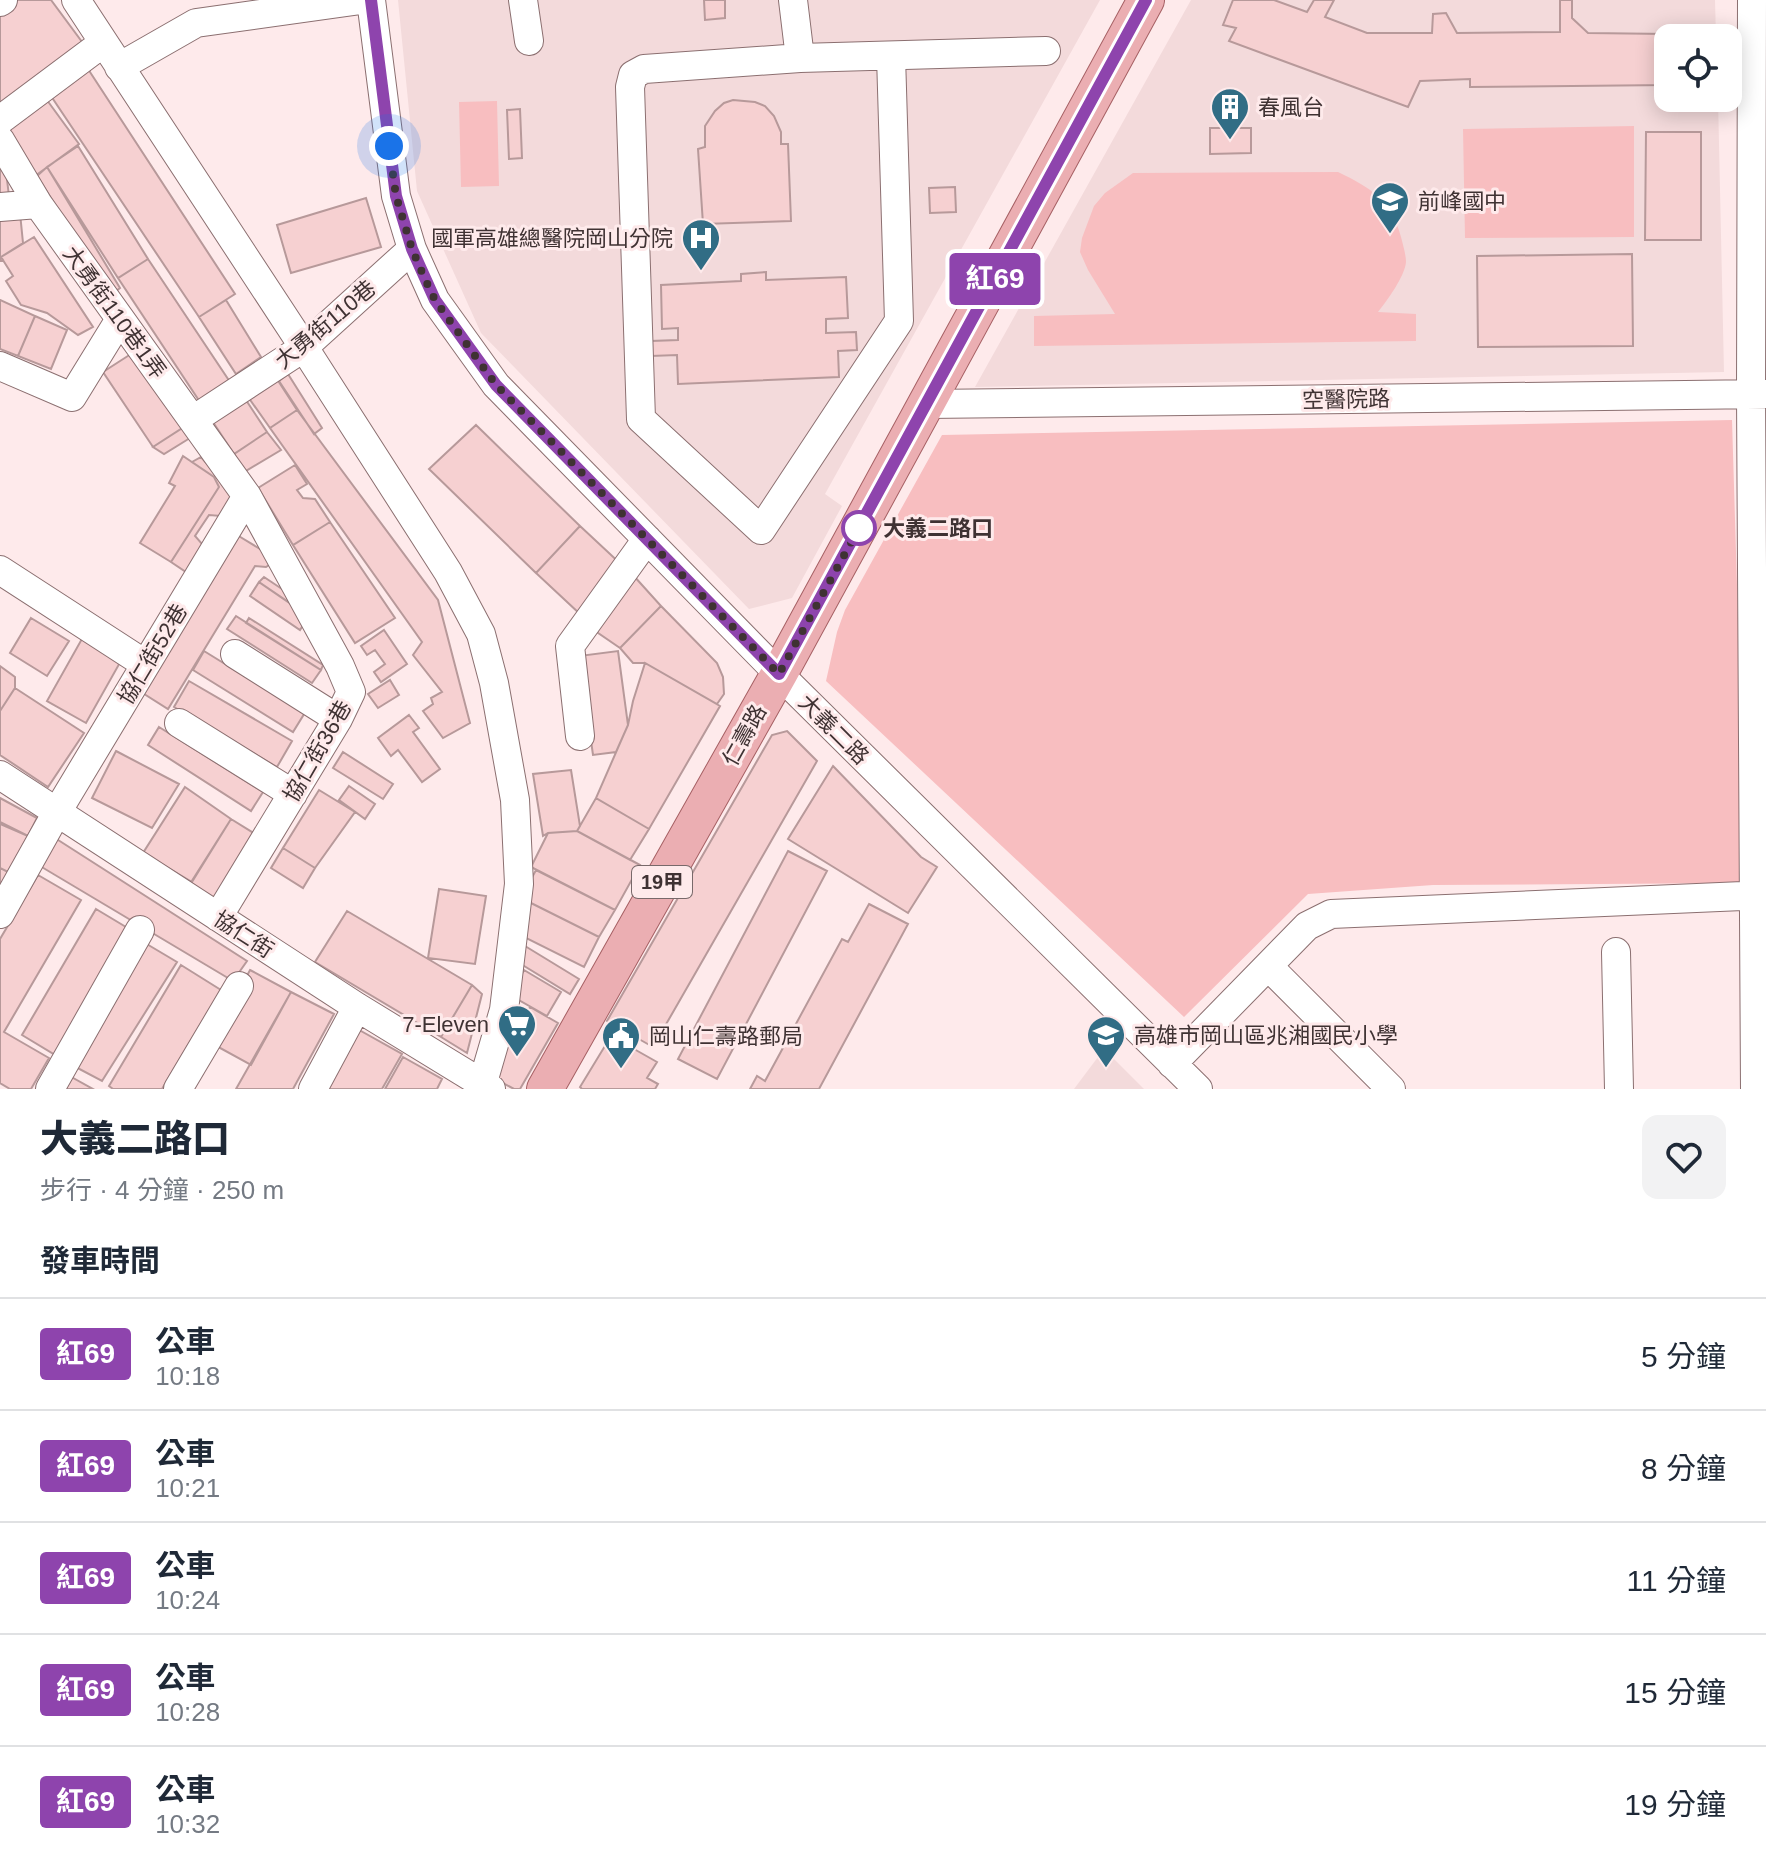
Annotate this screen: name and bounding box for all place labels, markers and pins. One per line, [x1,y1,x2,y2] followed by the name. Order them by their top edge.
[1209,86,1251,141] building icon: 春風台
[1258,95,1324,120] place label: 春風台
[1369,180,1411,235] school or university icon: 前峰國中
[1418,189,1506,214] place label: 前峰國中
[680,217,722,272] hospital icon: 國軍高雄總醫院岡山分院
[431,226,673,251] place label: 國軍高雄總醫院岡山分院
[842,511,876,545] marker: 大義二路口
[883,516,993,541] place label: 大義二路口
[496,1003,538,1058] supermarket icon: 7-Eleven
[402,1012,489,1037] place label: 7-Eleven
[1085,1014,1127,1069] school or university icon: 高雄市岡山區兆湘國民小學
[600,1015,642,1070] public building icon: 岡山仁壽路郵局
[1134,1023,1398,1048] place label: 高雄市岡山區兆湘國民小學
[649,1024,803,1049] place label: 岡山仁壽路郵局

